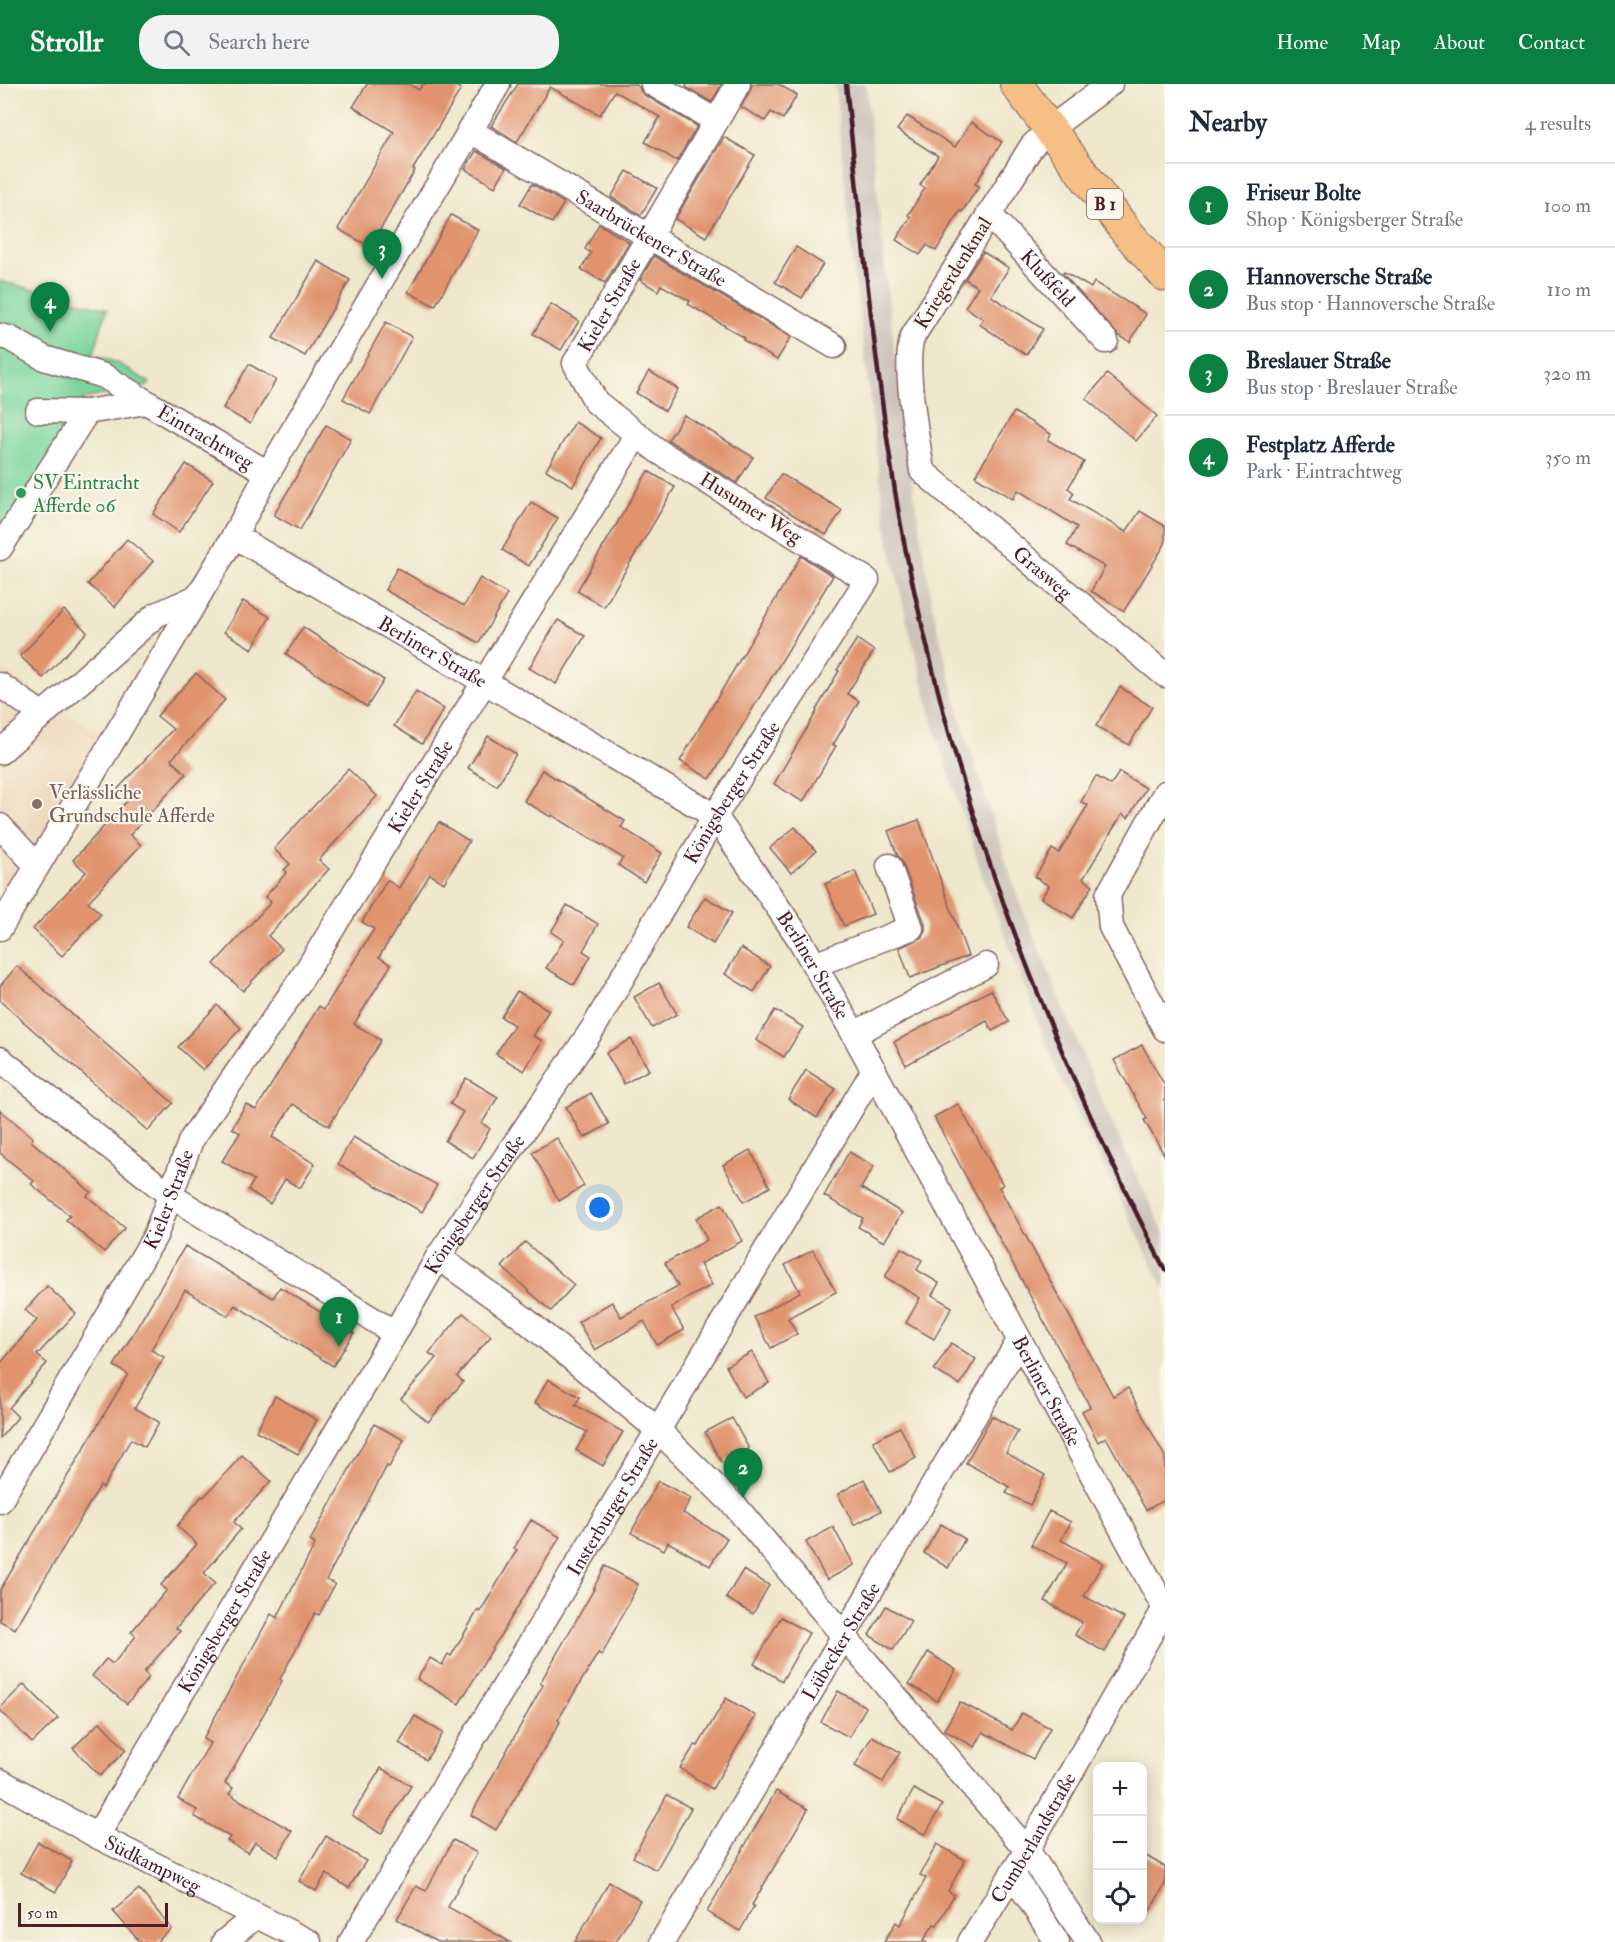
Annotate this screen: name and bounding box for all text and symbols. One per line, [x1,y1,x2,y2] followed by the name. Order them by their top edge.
[139,15,559,69] search box
[30,25,103,60] text: Strollr
[160,26,193,59] icon: search
[208,28,310,56] text: Search here
[1276,29,1328,56] text: Home
[1361,29,1401,56] text: Map
[1434,29,1485,56] text: About
[1518,29,1585,56] text: Contact
[1189,107,1267,139] text: Nearby
[1525,111,1591,136] text: 4 results
[1246,179,1361,207] text: Friseur Bolte
[571,184,731,292] street label: Saarbrückener Straße
[1087,189,1123,219] road number: B 1
[1205,193,1212,218] text: 1
[1544,193,1591,218] text: 100 m
[1246,207,1463,232] text: Shop · Königsberger Straße
[909,212,997,334] street label: Kriegerdenkmal
[362,230,401,279] pin: 3
[1015,244,1081,312] street label: Klußfeld
[572,253,646,357] street label: Kieler Straße
[1246,263,1432,291] text: Hannoversche Straße
[1203,277,1214,302] text: 2
[1547,277,1591,302] text: 110 m
[31,282,70,332] pin: 4
[1246,291,1495,316] text: Bus stop · Hannoversche Straße
[1246,347,1391,375] text: Breslauer Straße
[1205,361,1212,386] text: 3
[1543,361,1591,386] text: 320 m
[1246,375,1458,400] text: Bus stop · Breslauer Straße
[153,399,260,475] street label: Eintrachtweg
[1246,431,1395,459] text: Festplatz Afferde
[1203,445,1214,470] text: 4
[1545,445,1591,470] text: 350 m
[1246,459,1402,484] text: Park · Eintrachtweg
[695,467,808,550] street label: Husumer Weg
[32,470,140,518] place label: SV Eintracht Afferde 06
[14,486,28,500] marker: SV Eintracht Afferde 06
[1008,540,1078,605] street label: Grasweg
[374,610,492,693] street label: Berliner Straße
[678,716,785,868] street label: Königsberger Straße
[382,735,458,838] street label: Kieler Straße
[49,780,215,828] place label: Verlässliche Grundschule Afferde
[30,797,44,811] marker: Verlässliche Grundschule Afferde
[771,906,855,1023] street label: Berliner Straße
[418,1129,530,1279] street label: Königsberger Straße
[137,1146,199,1254] street label: Kieler Straße
[585,1193,614,1222] your location
[320,1298,358,1347] pin: 1
[1007,1331,1087,1450] street label: Berliner Straße
[561,1432,663,1580] street label: Insterburger Straße
[724,1448,762,1498] pin: 2
[172,1544,277,1698] street label: Königsberger Straße
[796,1578,885,1705] street label: Lübecker Straße
[1093,1762,1147,1924] map controls
[1093,1762,1147,1816] button: +
[985,1768,1081,1908] street label: Cumberlandstraße
[1093,1816,1147,1870] button: −
[100,1829,206,1899] street label: Südkampweg
[1093,1870,1147,1924] button: locate
[18,1900,168,1928] scale bar
[27,1903,58,1923] text: 50 m

